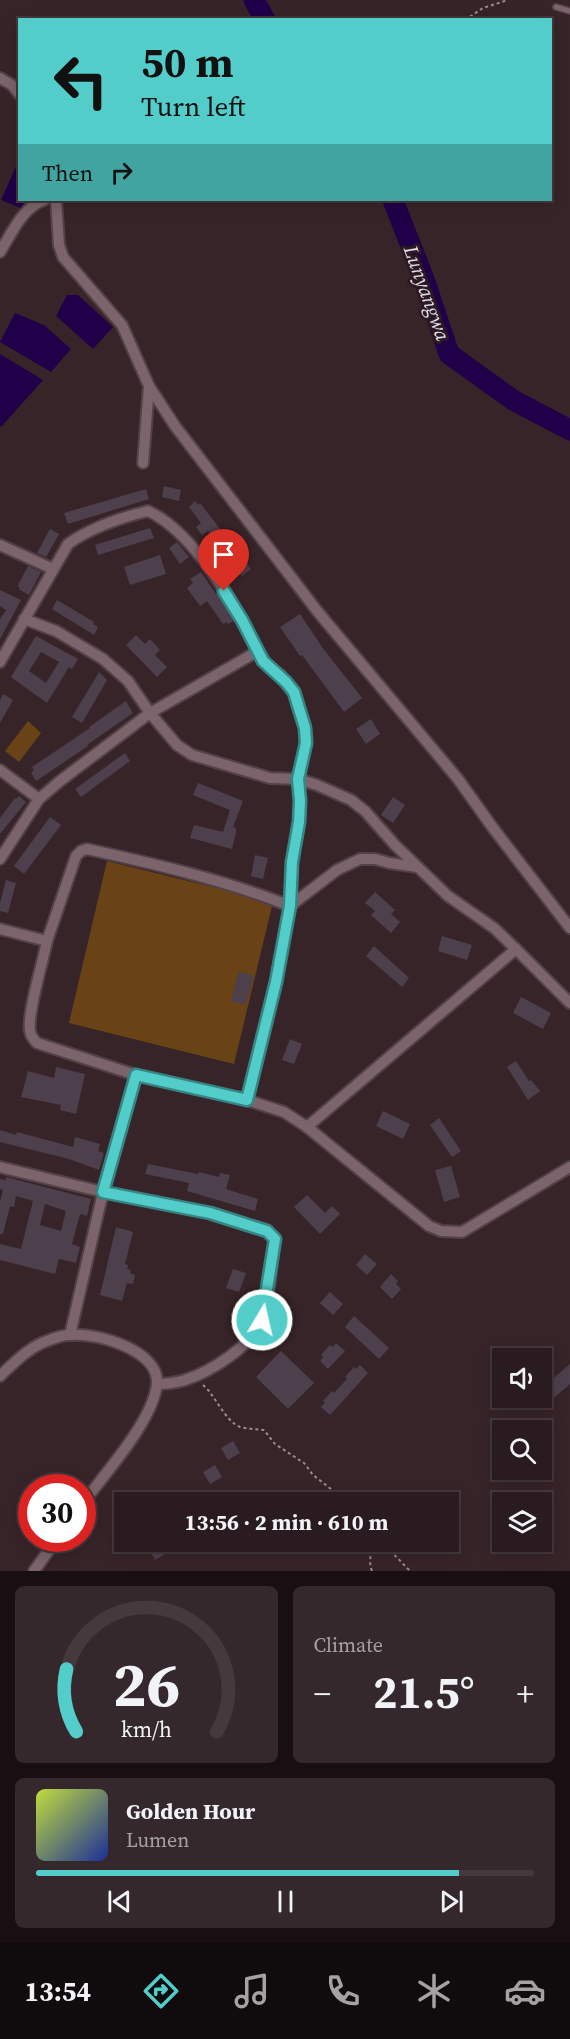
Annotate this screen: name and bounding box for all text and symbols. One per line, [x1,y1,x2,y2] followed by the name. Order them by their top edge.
[141,33,234,91] text: 50 m
[42,42,120,120] icon: left
[141,88,245,125] text: Turn left
[105,156,138,189] icon: right
[42,158,93,188] text: Then
[396,241,457,345] water label: Lunyangwa
[198,529,249,591] pin
[207,538,240,571] icon: arrive
[230,1288,294,1352] position arrow
[492,1348,552,1552] map controls
[492,1348,552,1408] button: sound
[492,1420,552,1480] button: search
[18,1474,96,1552] speed limit sign: 30
[492,1492,552,1552] button: layers
[185,1507,388,1537] text: 13:56 · 2 min · 610 m
[314,1631,383,1659] text: Climate
[112,1641,180,1727] text: 26
[373,1661,474,1723] text: 21.5°
[314,1671,331,1716] text: −
[517,1671,534,1716] text: +
[121,1715,172,1744] text: km/h
[126,1796,255,1826] text: Golden Hour
[126,1826,189,1854] text: Lumen
[103,1885,136,1918] icon: previous
[269,1885,302,1918] icon: pause
[435,1885,468,1918] icon: next
[140,1970,182,2012] icon: directions
[231,1970,273,2012] icon: music
[322,1970,364,2012] icon: phone
[413,1970,455,2012] icon: climate
[504,1970,546,2012] icon: car
[24,1973,91,2010] text: 13:54

